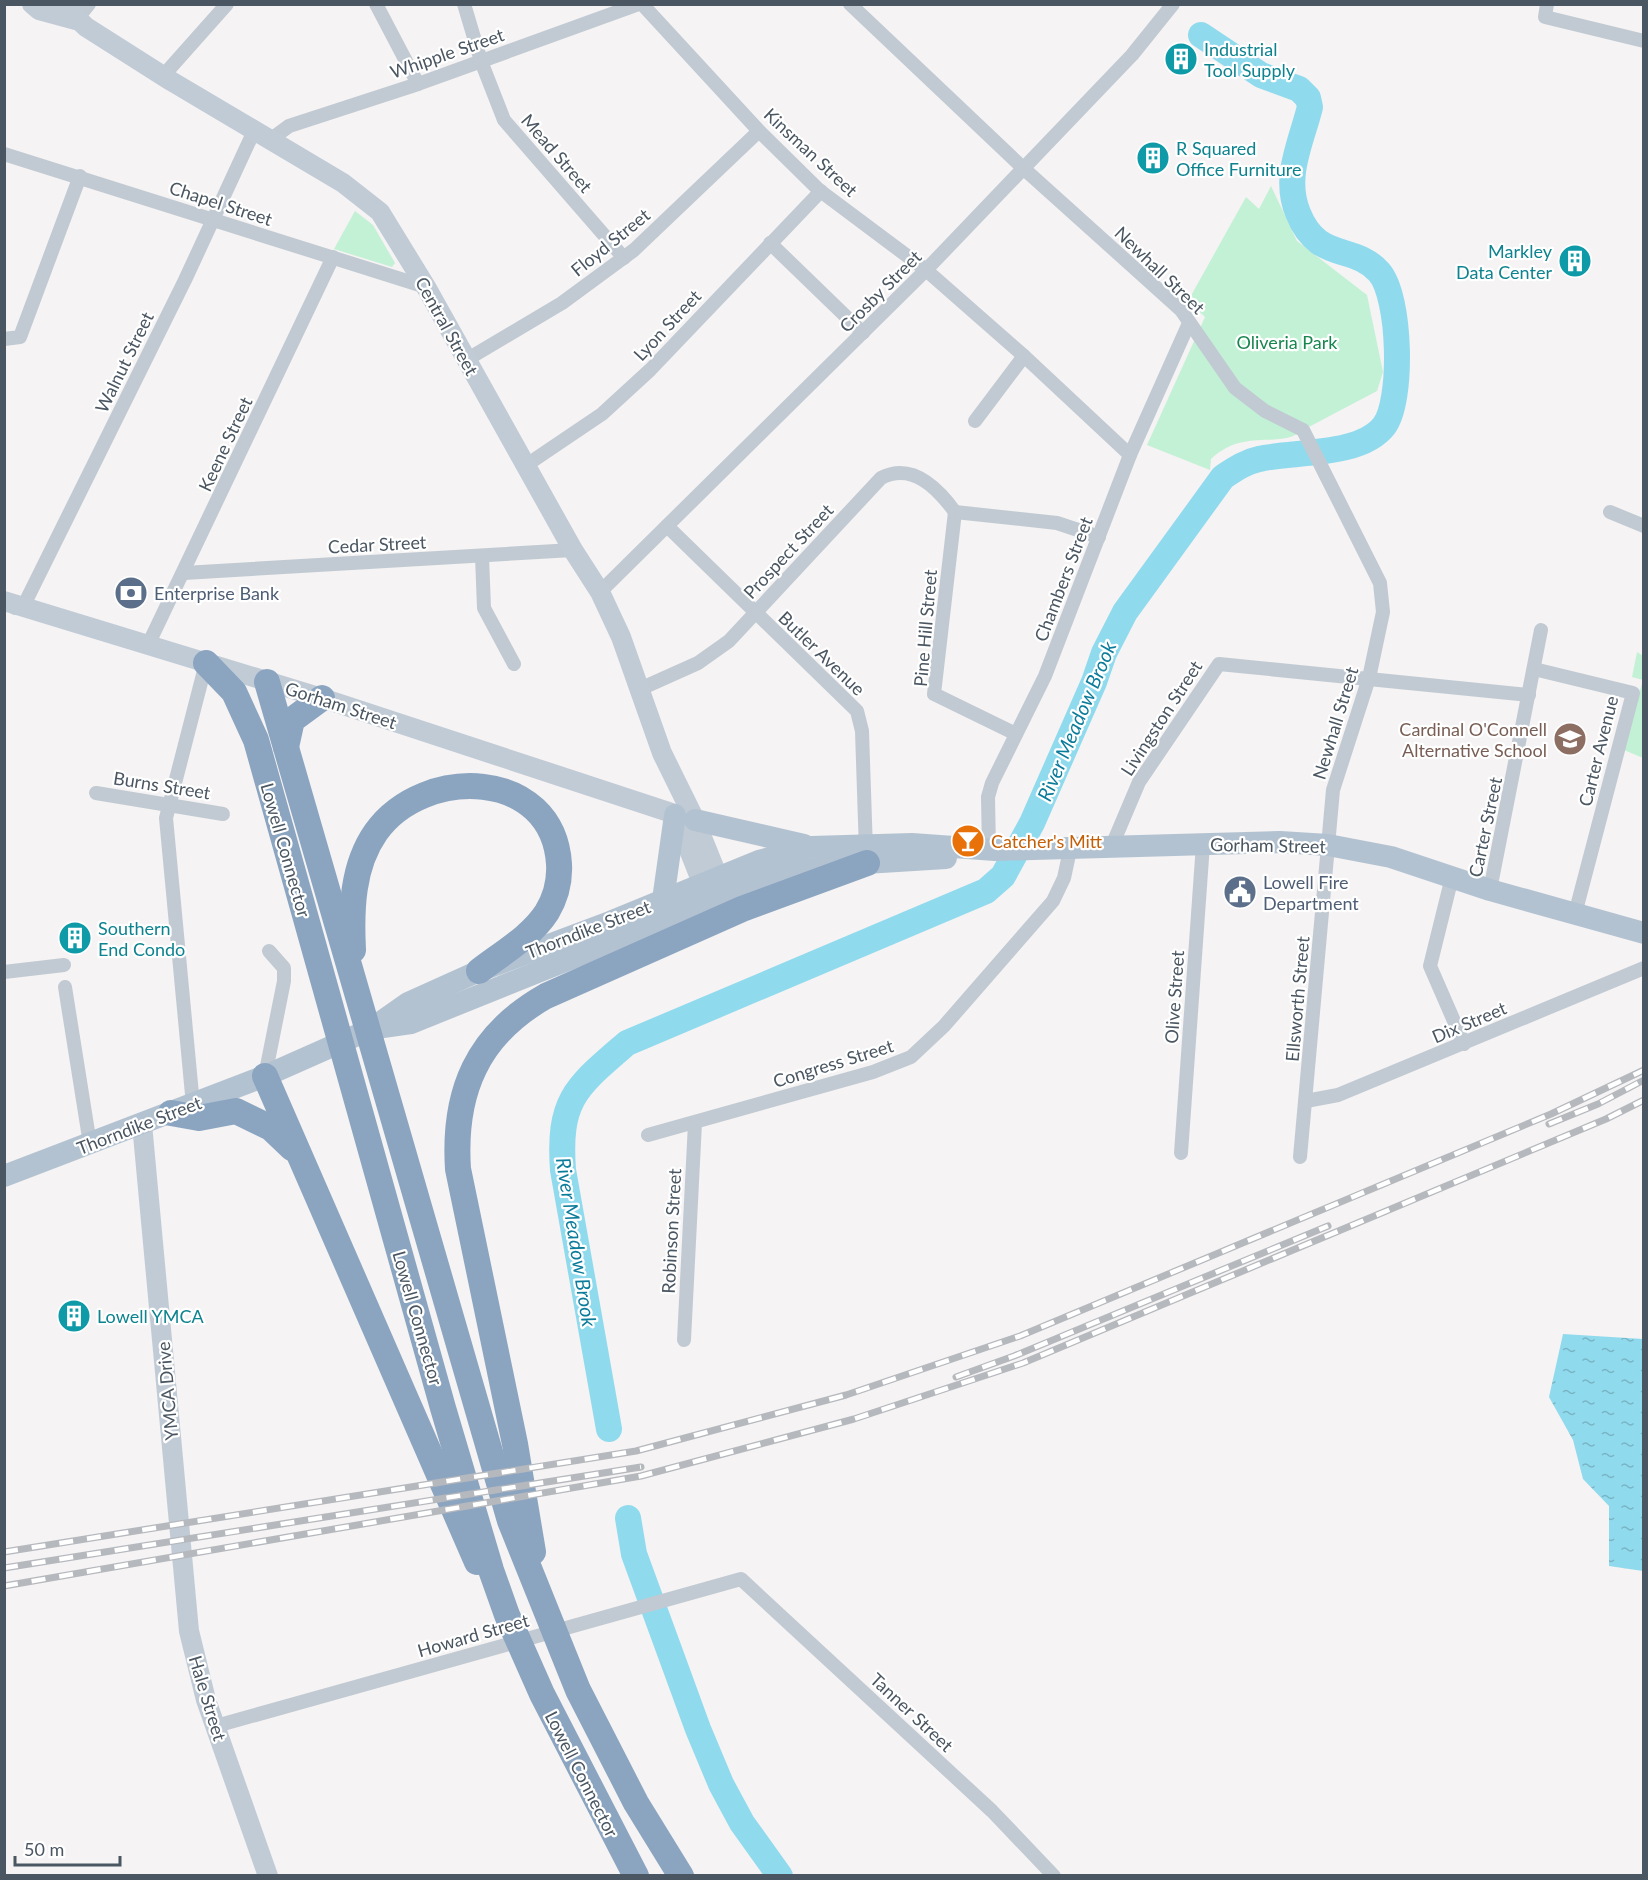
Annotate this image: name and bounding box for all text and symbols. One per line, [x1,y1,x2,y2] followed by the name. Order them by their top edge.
[387,23,507,83] street label: Whipple Street
[1204,38,1296,81] place label: Industrial Tool Supply
[1163,41,1199,77] building icon: Industrial Tool Supply
[760,103,863,201] street label: Kinsman Street
[517,109,597,197] street label: Mead Street
[1176,137,1302,180] place label: R Squared Office Furniture
[1135,140,1171,176] building icon: R Squared Office Furniture
[167,176,276,230] street label: Chapel Street
[566,203,654,281] street label: Floyd Street
[1110,222,1210,319] street label: Newhall Street
[1456,240,1553,283] place label: Markley Data Center
[1557,243,1593,279] building icon: Markley Data Center
[834,245,926,337] street label: Crosby Street
[411,273,483,380] street label: Central Street
[629,285,706,365] street label: Lyon Street
[90,308,158,416] street label: Walnut Street
[1237,331,1338,353] park label: Oliveria Park
[194,393,257,495] street label: Keene Street
[739,499,838,603] street label: Prospect Street
[1029,513,1097,644] street label: Chambers Street
[327,530,427,558] street label: Cedar Street
[909,568,941,688] street label: Pine Hill Street
[113,575,149,611] bank icon: Enterprise Bank
[154,582,280,604] place label: Enterprise Bank
[774,606,870,700] street label: Butler Avenue
[1032,637,1121,804] water label: River Meadow Brook
[1116,656,1207,780] street label: Livingston Street
[1307,664,1363,782] street label: Newhall Street
[283,677,400,733] street label: Gorham Street
[1574,693,1622,809] street label: Carter Avenue
[1399,718,1547,761] place label: Cardinal O'Connell Alternative School
[1552,721,1588,757] school or university icon: Cardinal O'Connell Alternative School
[112,766,213,804] street label: Burns Street
[1464,774,1506,879] street label: Carter Street
[256,780,316,920] street label: Lowell Connector
[950,823,986,859] bar icon: Catcher's Mitt
[991,830,1103,852] place label: Catcher's Mitt
[1210,833,1327,857] street label: Gorham Street
[1263,871,1359,914] place label: Lowell Fire Department
[1222,874,1258,910] public building icon: Lowell Fire Department
[522,895,654,963] street label: Thorndike Street
[98,917,185,960] place label: Southern End Condo
[57,920,93,956] building icon: Southern End Condo
[1281,935,1313,1063] street label: Ellsworth Street
[1160,949,1188,1044] street label: Olive Street
[1428,996,1510,1048] street label: Dix Street
[770,1034,896,1092] street label: Congress Street
[73,1091,205,1159] street label: Thorndike Street
[552,1156,602,1329] water label: River Meadow Brook
[657,1167,685,1294] street label: Robinson Street
[388,1248,448,1388] street label: Lowell Connector
[56,1298,92,1334] building icon: Lowell YMCA
[97,1305,205,1327] place label: Lowell YMCA
[152,1341,182,1441] street label: YMCA Drive
[415,1608,532,1661] street label: Howard Street
[185,1653,232,1744] street label: Hale Street
[866,1668,958,1756] street label: Tanner Street
[541,1707,623,1841] street label: Lowell Connector
[15,1829,120,1867] scale bar
[24,1838,64,1860] text: 50 m

